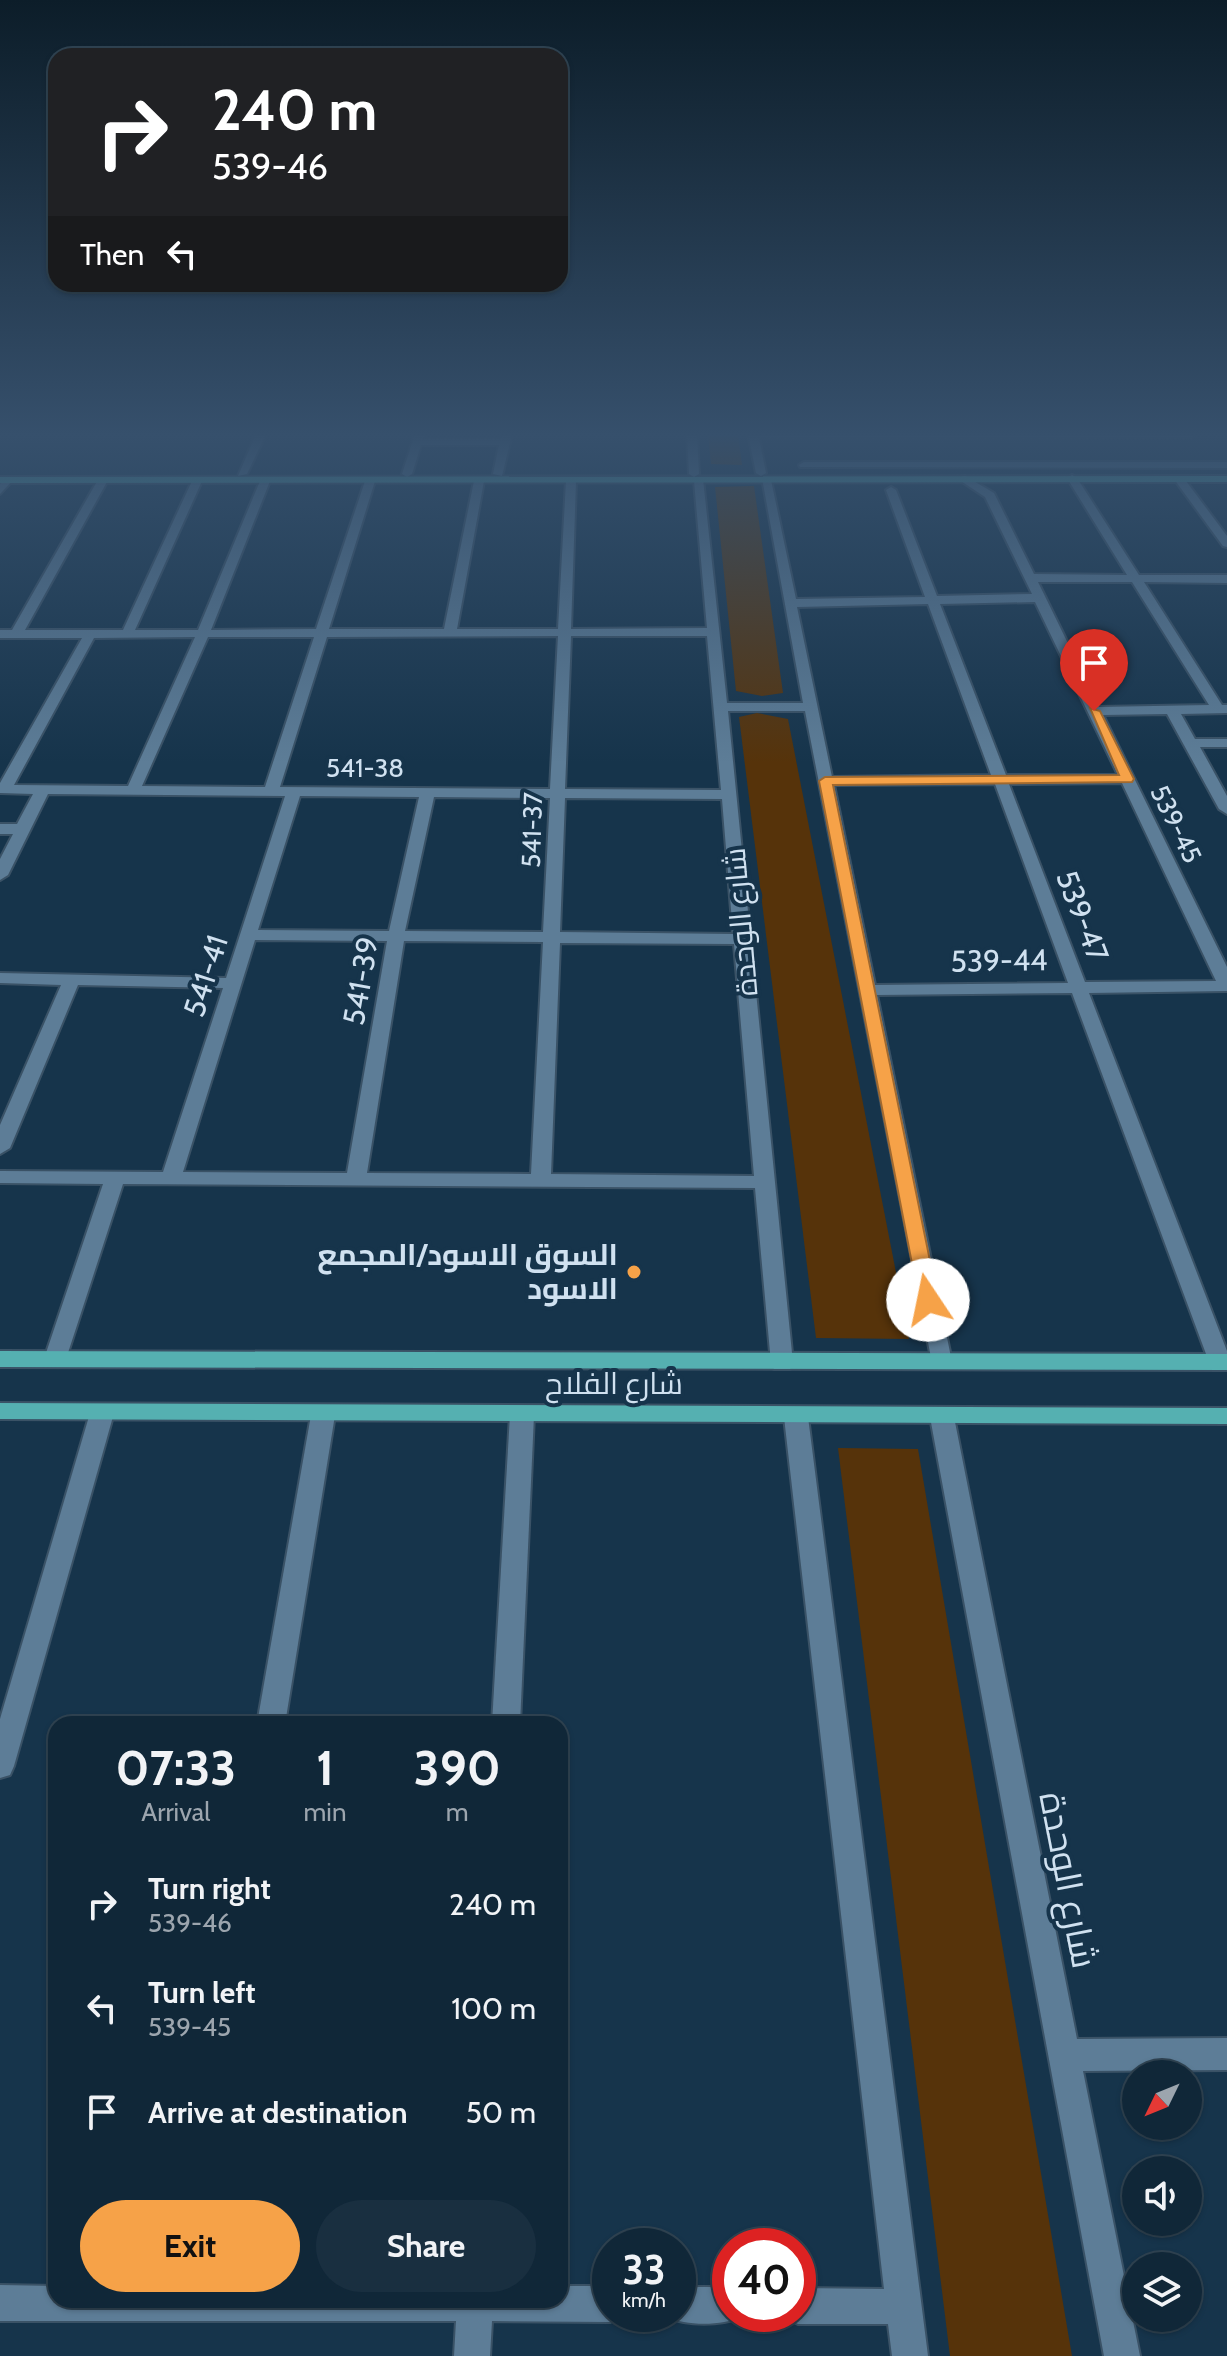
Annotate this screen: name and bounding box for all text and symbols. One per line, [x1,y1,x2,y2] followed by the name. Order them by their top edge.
[212,76,377,144] text: 240 m
[80,80,184,184] icon: right
[212,144,328,188] text: 539-46
[160,232,204,276] icon: left
[80,236,144,273] text: Then
[1060,629,1128,711] pin
[1072,641,1116,685] icon: arrive
[326,752,404,784] street label: 541-38
[1143,780,1209,868] street label: 539-45
[515,792,549,868] street label: 541-37
[716,846,767,998] street label: شارع الوحدة
[1048,865,1117,967] street label: 539-47
[175,931,236,1021] street label: 541-41
[335,934,386,1028] street label: 541-39
[950,941,1048,980] street label: 539-44
[317,1236,618,1307] place label: السوق الاسود/المجمع الاسود
[886,1258,970,1342] position arrow
[625,1263,643,1281] marker: السوق الاسود/المجمع الاسود
[545,1365,683,1404] street label: شارع الفلاح
[115,1739,236,1797] text: 07:33
[316,1739,334,1797] text: 1
[414,1739,501,1797] text: 390
[1027,1788,1108,1972] street label: شارع الوحدة
[141,1796,210,1828] text: Arrival
[304,1796,346,1828] text: min
[446,1796,469,1828] text: m
[148,1870,271,1907] text: Turn right
[80,1882,124,1926] icon: right
[449,1886,536,1923] text: 240 m
[148,1907,232,1939] text: 539-46
[148,1974,256,2011] text: Turn left
[80,1986,124,2030] icon: left
[451,1990,536,2027] text: 100 m
[148,2011,231,2043] text: 539-45
[1122,2060,1202,2140] north arrow
[1122,2060,1202,2332] map controls
[80,2090,124,2134] icon: arrive
[148,2094,408,2131] text: Arrive at destination
[466,2094,536,2131] text: 50 m
[1122,2156,1202,2236] button: sound
[80,2200,300,2292] button: Exit
[316,2200,536,2292] button: Share
[712,2228,816,2332] speed limit sign: 40
[622,2245,666,2294] text: 33
[1122,2252,1202,2332] button: layers
[622,2288,666,2312] text: km/h

